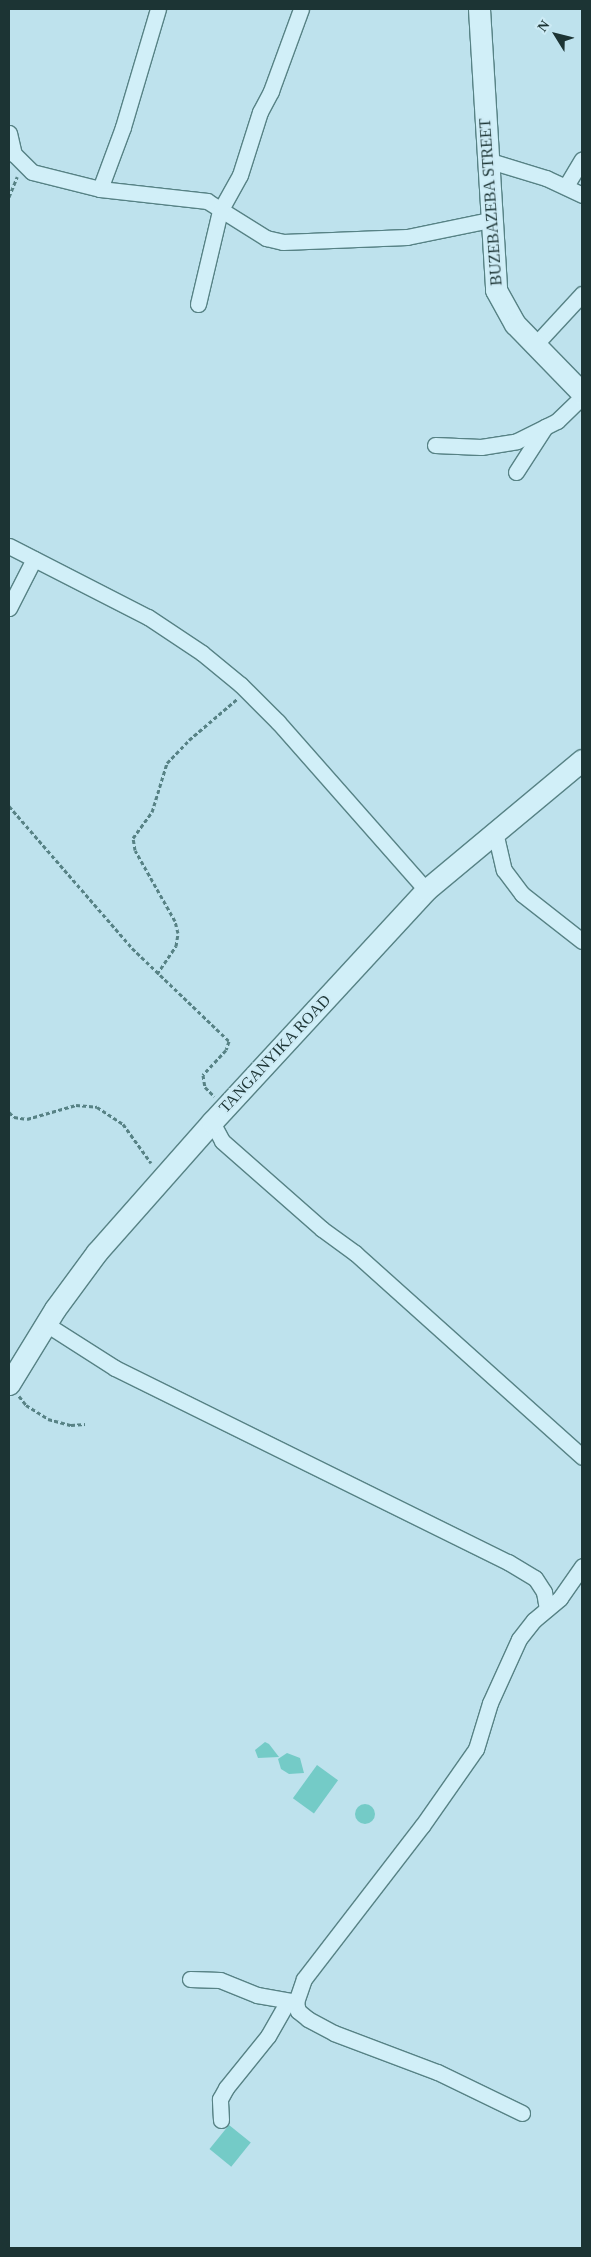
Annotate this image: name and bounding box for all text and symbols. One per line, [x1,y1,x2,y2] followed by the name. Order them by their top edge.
[531,10,581,60] north arrow
[534,17,553,34] text: N
[476,117,506,287] street label: BUZEBAZEBA STREET
[215,991,335,1117] street label: TANGANYIKA ROAD

